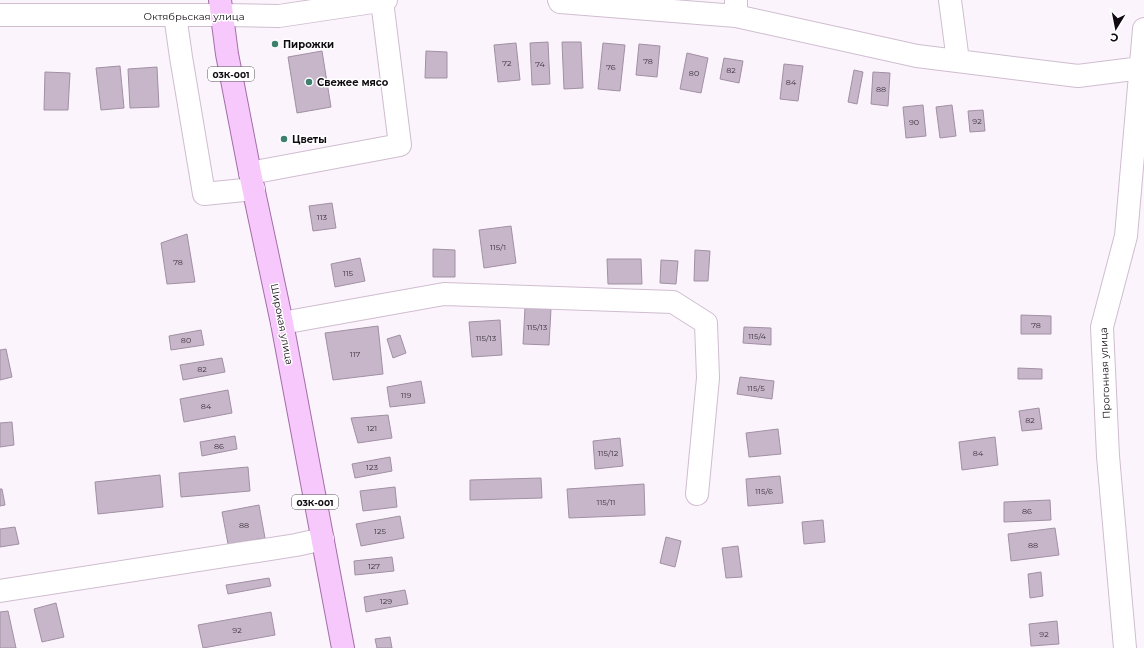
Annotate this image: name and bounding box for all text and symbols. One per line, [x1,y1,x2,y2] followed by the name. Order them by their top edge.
[1096,8,1136,48] north arrow
[143,10,245,23] street label: Октябрьская улица
[1109,30,1119,45] text: С
[283,38,334,51] place label: Пирожки
[270,39,280,49] marker: Пирожки
[643,56,653,66] house number: 78
[502,58,512,68] house number: 72
[535,59,545,69] house number: 74
[606,62,616,72] house number: 76
[726,65,736,75] house number: 82
[208,67,254,81] road number: 03К-001
[689,68,699,78] house number: 80
[317,76,389,89] place label: Свежее мясо
[304,77,314,87] marker: Свежее мясо
[786,77,797,87] house number: 84
[876,84,886,94] house number: 88
[972,116,982,126] house number: 92
[909,117,919,127] house number: 90
[292,133,327,146] place label: Цветы
[279,134,289,144] marker: Цветы
[317,212,328,222] house number: 113
[490,242,506,252] house number: 115/1
[173,257,183,267] house number: 78
[343,268,354,278] house number: 115
[268,282,296,366] street label: Широкая улица
[1031,320,1041,330] house number: 78
[527,322,548,332] house number: 115/13
[1097,327,1113,419] street label: Прогонная улица
[748,331,767,341] house number: 115/4
[476,333,497,343] house number: 115/13
[181,335,191,345] house number: 80
[350,349,361,359] house number: 117
[197,364,207,374] house number: 82
[747,383,765,393] house number: 115/5
[401,390,411,400] house number: 119
[201,401,212,411] house number: 84
[1025,415,1035,425] house number: 82
[367,423,377,433] house number: 121
[214,441,224,451] house number: 86
[598,448,619,458] house number: 115/12
[973,448,984,458] house number: 84
[366,462,378,472] house number: 123
[755,486,773,496] house number: 115/6
[292,495,338,509] road number: 03К-001
[597,497,616,507] house number: 115/11
[1022,506,1032,516] house number: 86
[239,520,249,530] house number: 88
[374,526,386,536] house number: 125
[1028,540,1038,550] house number: 88
[368,561,380,571] house number: 127
[380,596,392,606] house number: 129
[232,625,242,635] house number: 92
[1039,629,1049,639] house number: 92

